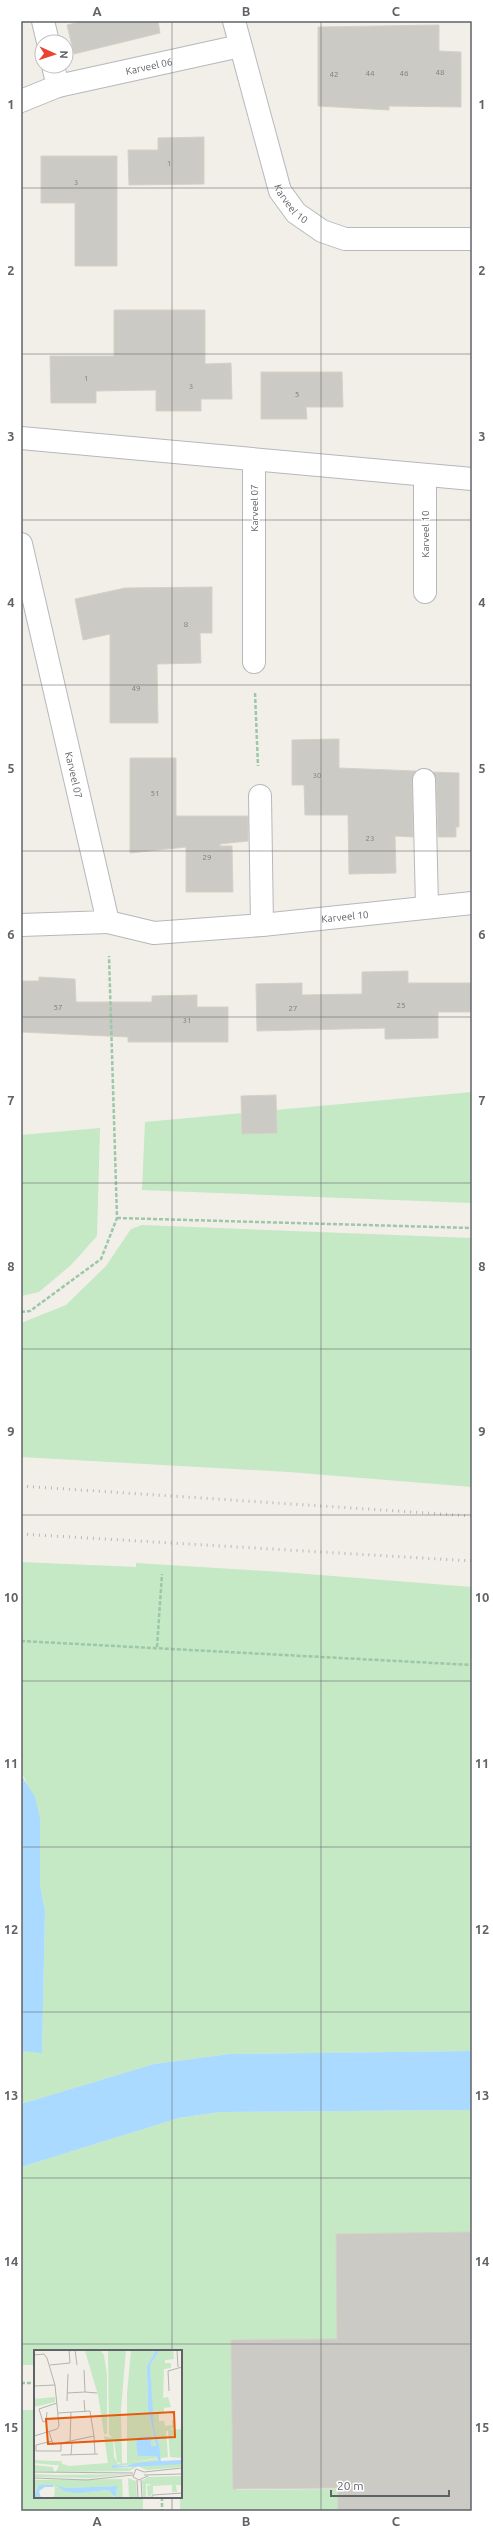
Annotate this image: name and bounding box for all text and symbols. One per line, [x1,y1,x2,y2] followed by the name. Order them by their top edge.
[92,4,102,18] text: A
[242,4,251,18] text: B
[392,4,401,18] text: C
[34,34,74,74] north arrow
[58,50,70,59] text: N
[125,55,174,76] street label: Karveel 06
[435,68,445,77] house number: 48
[365,69,375,78] house number: 44
[399,69,409,78] house number: 46
[329,70,339,79] house number: 42
[7,97,15,111] text: 1
[478,97,486,111] text: 1
[167,159,171,168] house number: 1
[74,178,78,187] house number: 3
[273,183,310,225] street label: Karveel 10
[7,263,15,277] text: 2
[478,263,486,277] text: 2
[84,374,88,383] house number: 1
[189,382,193,391] house number: 3
[295,390,299,399] house number: 5
[7,429,15,443] text: 3
[478,429,486,443] text: 3
[249,484,260,532] street label: Karveel 07
[420,510,431,558] street label: Karveel 10
[7,595,15,609] text: 4
[478,595,486,609] text: 4
[184,620,189,629] house number: 8
[131,684,141,693] house number: 49
[63,751,85,799] street label: Karveel 07
[7,761,15,775] text: 5
[478,761,486,775] text: 5
[312,771,322,780] house number: 30
[150,789,160,798] house number: 51
[365,834,375,843] house number: 23
[202,853,212,862] house number: 29
[321,908,369,924] street label: Karveel 10
[7,927,15,941] text: 6
[478,927,486,941] text: 6
[396,1001,406,1010] house number: 25
[53,1003,63,1012] house number: 57
[288,1004,298,1013] house number: 27
[182,1016,192,1025] house number: 31
[7,1093,15,1107] text: 7
[478,1093,486,1107] text: 7
[7,1259,15,1273] text: 8
[478,1259,486,1273] text: 8
[7,1424,15,1438] text: 9
[478,1424,486,1438] text: 9
[4,1590,18,1604] text: 10
[475,1590,489,1604] text: 10
[4,1756,18,1770] text: 11
[475,1756,489,1770] text: 11
[4,1922,18,1936] text: 12
[475,1922,489,1936] text: 12
[4,2088,18,2102] text: 13
[475,2088,489,2102] text: 13
[4,2254,18,2268] text: 14
[475,2254,489,2268] text: 14
[34,2350,182,2498] inset map
[4,2420,18,2434] text: 15
[475,2420,489,2434] text: 15
[331,2472,449,2498] scale bar
[337,2479,364,2492] text: 20 m
[92,2514,102,2528] text: A
[242,2514,251,2528] text: B
[392,2514,401,2528] text: C

